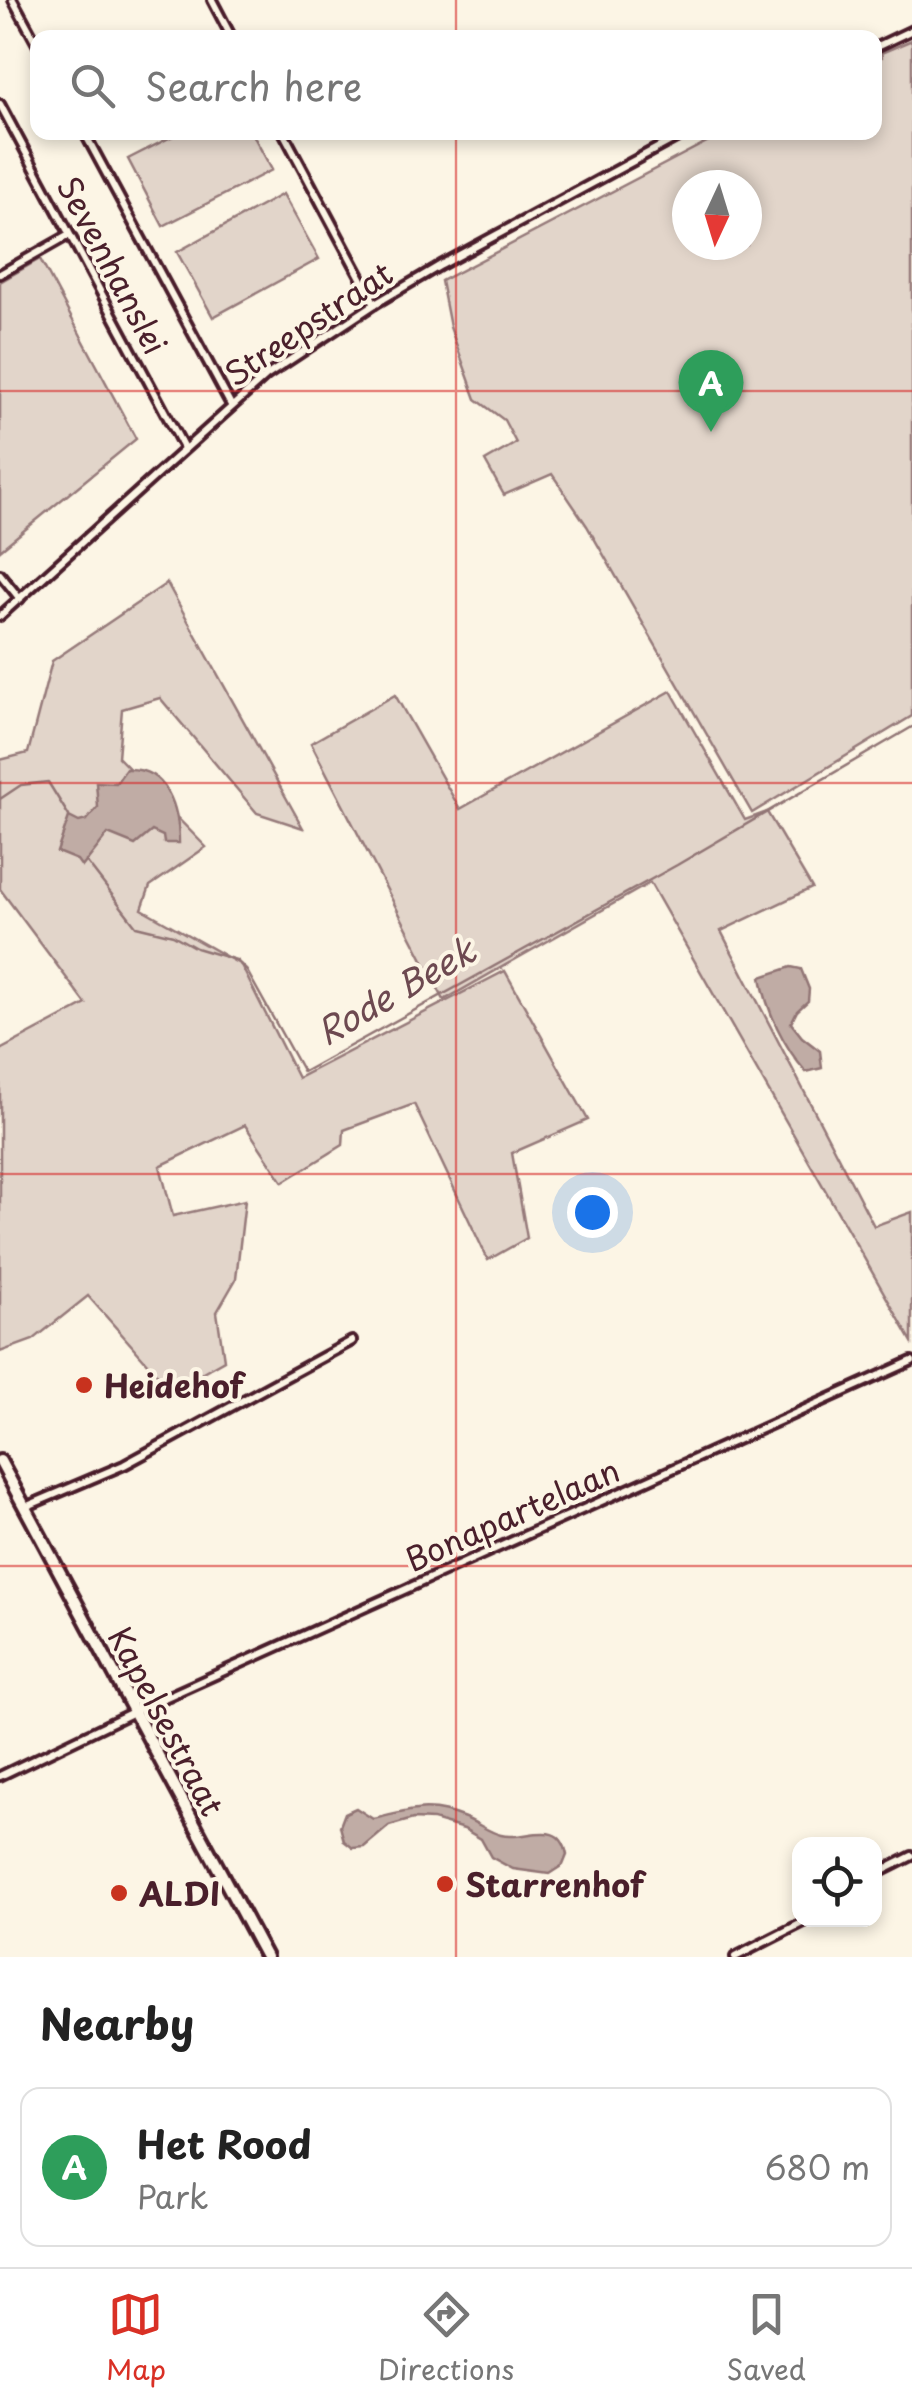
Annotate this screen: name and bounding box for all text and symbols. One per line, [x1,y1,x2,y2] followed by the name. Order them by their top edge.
[30,30,882,140] search box
[145,57,362,114] text: Search here
[65,58,120,113] icon: search
[46,168,180,362] street label: Sevenhanslei
[672,170,762,260] north arrow
[214,249,402,397] street label: Streepstraat
[678,350,744,432] pin: A
[306,922,486,1057] water label: Rode Beek
[567,1187,618,1238] your location
[104,1361,246,1409] place label: Heidehof
[73,1374,95,1396] marker: Heidehof
[397,1445,627,1583] street label: Bonapartelaan
[97,1618,237,1824] street label: Kapelsestraat
[792,1837,882,1927] map controls
[792,1837,882,1927] button: locate
[465,1860,647,1908] place label: Starrenhof
[138,1869,220,1917] place label: ALDI
[434,1873,456,1895] marker: Starrenhof
[108,1882,130,1904] marker: ALDI
[40,1991,194,2054] text: Nearby
[137,2115,311,2172] text: Het Rood
[62,2143,87,2191] text: A
[765,2143,870,2191] text: 680 m
[137,2172,209,2220] text: Park
[106,2287,166,2390] tab: Map
[378,2287,514,2390] tab: Directions
[726,2287,806,2390] tab: Saved

